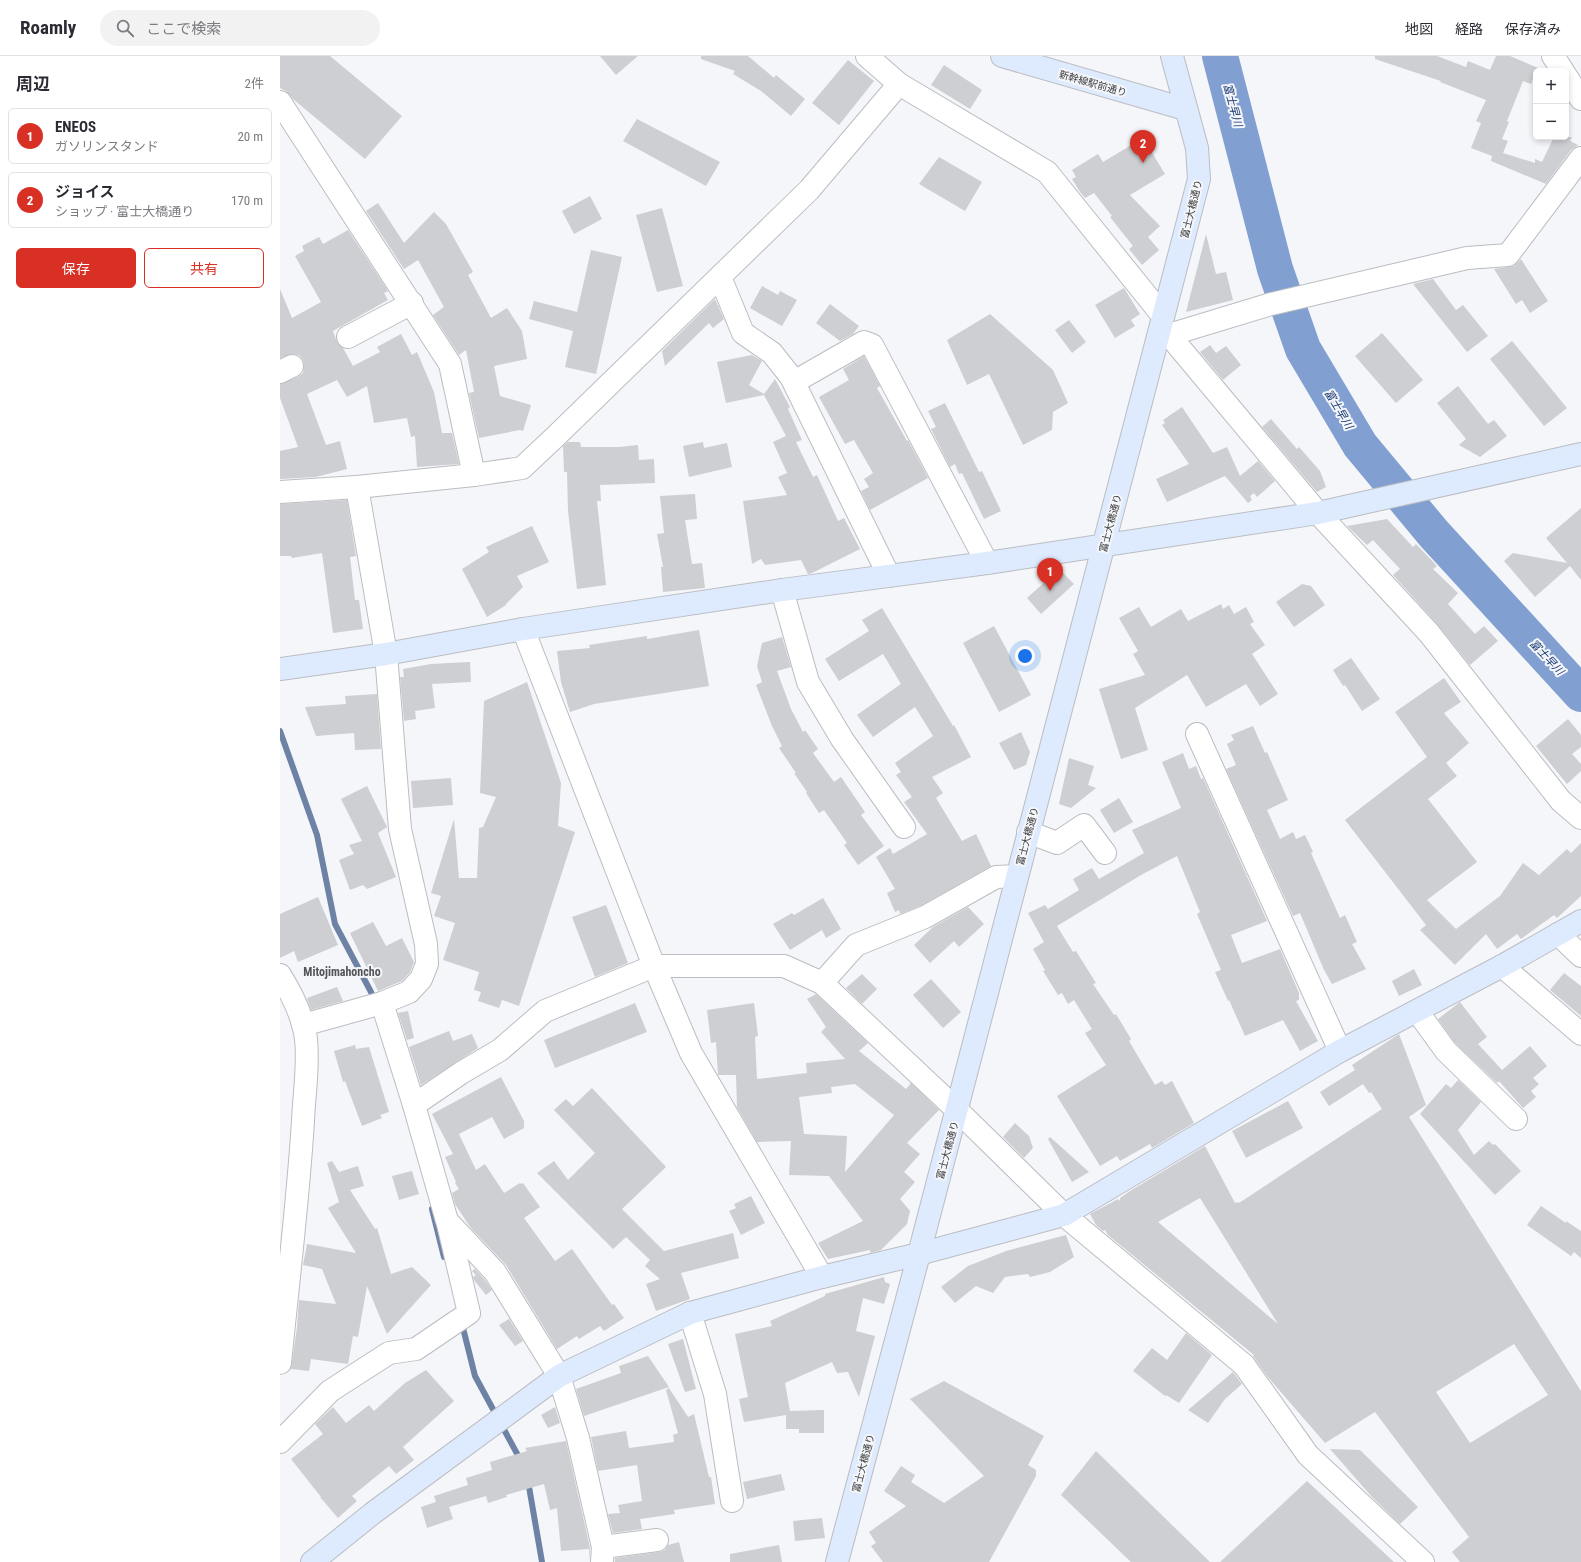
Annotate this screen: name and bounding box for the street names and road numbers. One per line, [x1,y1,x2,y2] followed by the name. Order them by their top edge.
[1058,69,1128,98] street label: 新幹線駅前通り
[1179,179,1204,240] street label: 富士大橋通り
[1097,493,1124,554] street label: 富士大橋通り
[1014,806,1041,867] street label: 富士大橋通り
[934,1120,961,1181] street label: 富士大橋通り
[850,1433,877,1494] street label: 富士大橋通り

